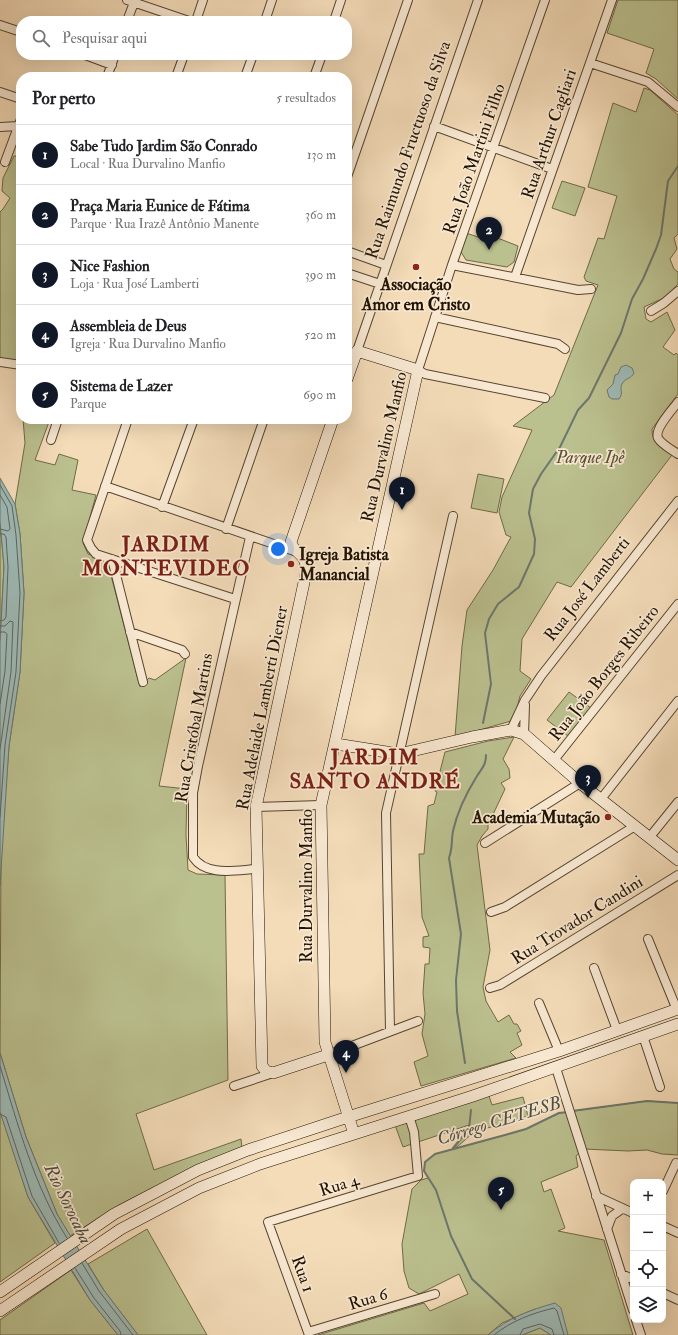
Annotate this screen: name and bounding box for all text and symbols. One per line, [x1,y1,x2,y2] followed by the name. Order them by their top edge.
[16,16,352,60] search box
[30,27,52,49] icon: search
[62,29,147,48] text: Pesquisar aqui
[361,37,456,262] street label: Rua Raimundo Fructuoso da Silva
[517,66,581,202] street label: Rua Arthur Cagliari
[438,81,511,237] street label: Rua João Martini Filho
[32,88,95,109] text: Por perto
[276,90,336,106] text: 5 resultados
[70,137,257,156] text: Sabe Tudo Jardim São Conrado
[43,147,47,163] text: 1
[307,147,336,163] text: 130 m
[70,156,225,172] text: Local · Rua Durvalino Manfio
[70,197,250,216] text: Praça Maria Eunice de Fátima
[42,207,48,223] text: 2
[305,207,336,223] text: 360 m
[70,216,259,232] text: Parque · Rua Irazê Antônio Manente
[476,217,502,250] pin: 2
[70,257,150,276] text: Nice Fashion
[411,262,421,272] marker: Associação Amor em Cristo
[43,267,48,283] text: 3
[305,267,336,283] text: 390 m
[361,274,470,315] place label: Associação Amor em Cristo
[70,276,199,292] text: Loja · Rua José Lamberti
[70,317,187,336] text: Assembleia de Deus
[41,327,49,343] text: 4
[304,327,336,343] text: 520 m
[70,336,226,352] text: Igreja · Rua Durvalino Manfio
[356,370,412,524] street label: Rua Durvalino Manfio
[70,377,172,396] text: Sistema de Lazer
[42,387,48,403] text: 5
[303,387,336,403] text: 690 m
[70,396,106,412] text: Parque
[555,447,626,468] park label: Parque Ipê
[389,477,415,510] pin: 1
[81,531,250,582] district label: JARDIM MONTEVIDEO
[540,532,635,646] street label: Rua José Lamberti
[268,539,288,559] your location
[298,544,390,585] place label: Igreja Batista Manancial
[286,559,296,569] marker: Igreja Batista Manancial
[545,601,664,746] street label: Rua João Borges Ribeiro
[232,603,292,812] street label: Rua Adelaide Lamberti Diener
[171,651,218,804] street label: Rua Cristóbal Martins
[289,744,461,795] district label: JARDIM SANTO ANDRÉ
[575,765,601,798] pin: 3
[471,807,600,828] place label: Academia Mutação
[296,809,317,963] street label: Rua Durvalino Manfio
[603,812,613,822] marker: Academia Mutação
[507,871,647,969] street label: Rua Trovador Candini
[333,1040,359,1073] pin: 4
[434,1091,564,1151] water label: Córrego CETESB
[38,1159,97,1248] water label: Rio Sorocaba
[317,1169,362,1201] street label: Rua 4
[488,1177,514,1210] pin: 5
[630,1179,666,1323] map controls
[630,1179,666,1215] button: +
[630,1215,666,1251] button: −
[630,1251,666,1287] button: locate
[287,1253,319,1295] street label: Rua 1
[346,1283,392,1315] street label: Rua 6
[630,1287,666,1323] button: layers

